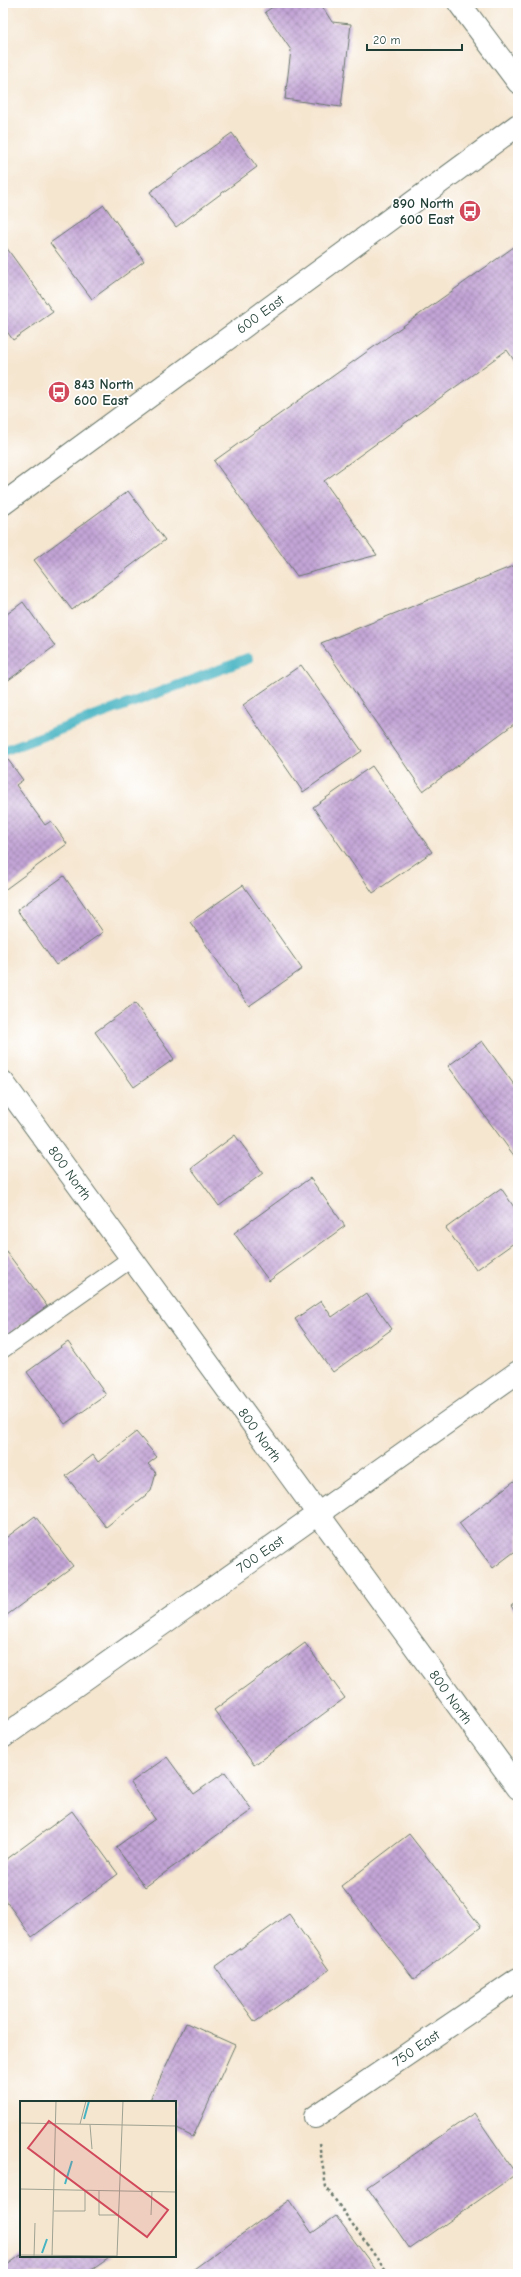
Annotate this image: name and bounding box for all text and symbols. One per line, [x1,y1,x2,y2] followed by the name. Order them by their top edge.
[367,26,462,52] scale bar
[373,33,401,47] text: 20 m
[393,195,454,228] place label: 890 North 600 East
[457,198,483,224] bus stop icon: 890 North 600 East
[233,291,288,337] street label: 600 East
[74,376,134,409] place label: 843 North 600 East
[46,379,72,405] bus stop icon: 843 North 600 East
[44,1143,95,1204] street label: 800 North
[234,1405,285,1466] street label: 800 North
[233,1531,288,1577] street label: 700 East
[425,1667,476,1728] street label: 800 North
[390,2026,444,2070] street label: 750 East
[20,2101,176,2257] inset map

